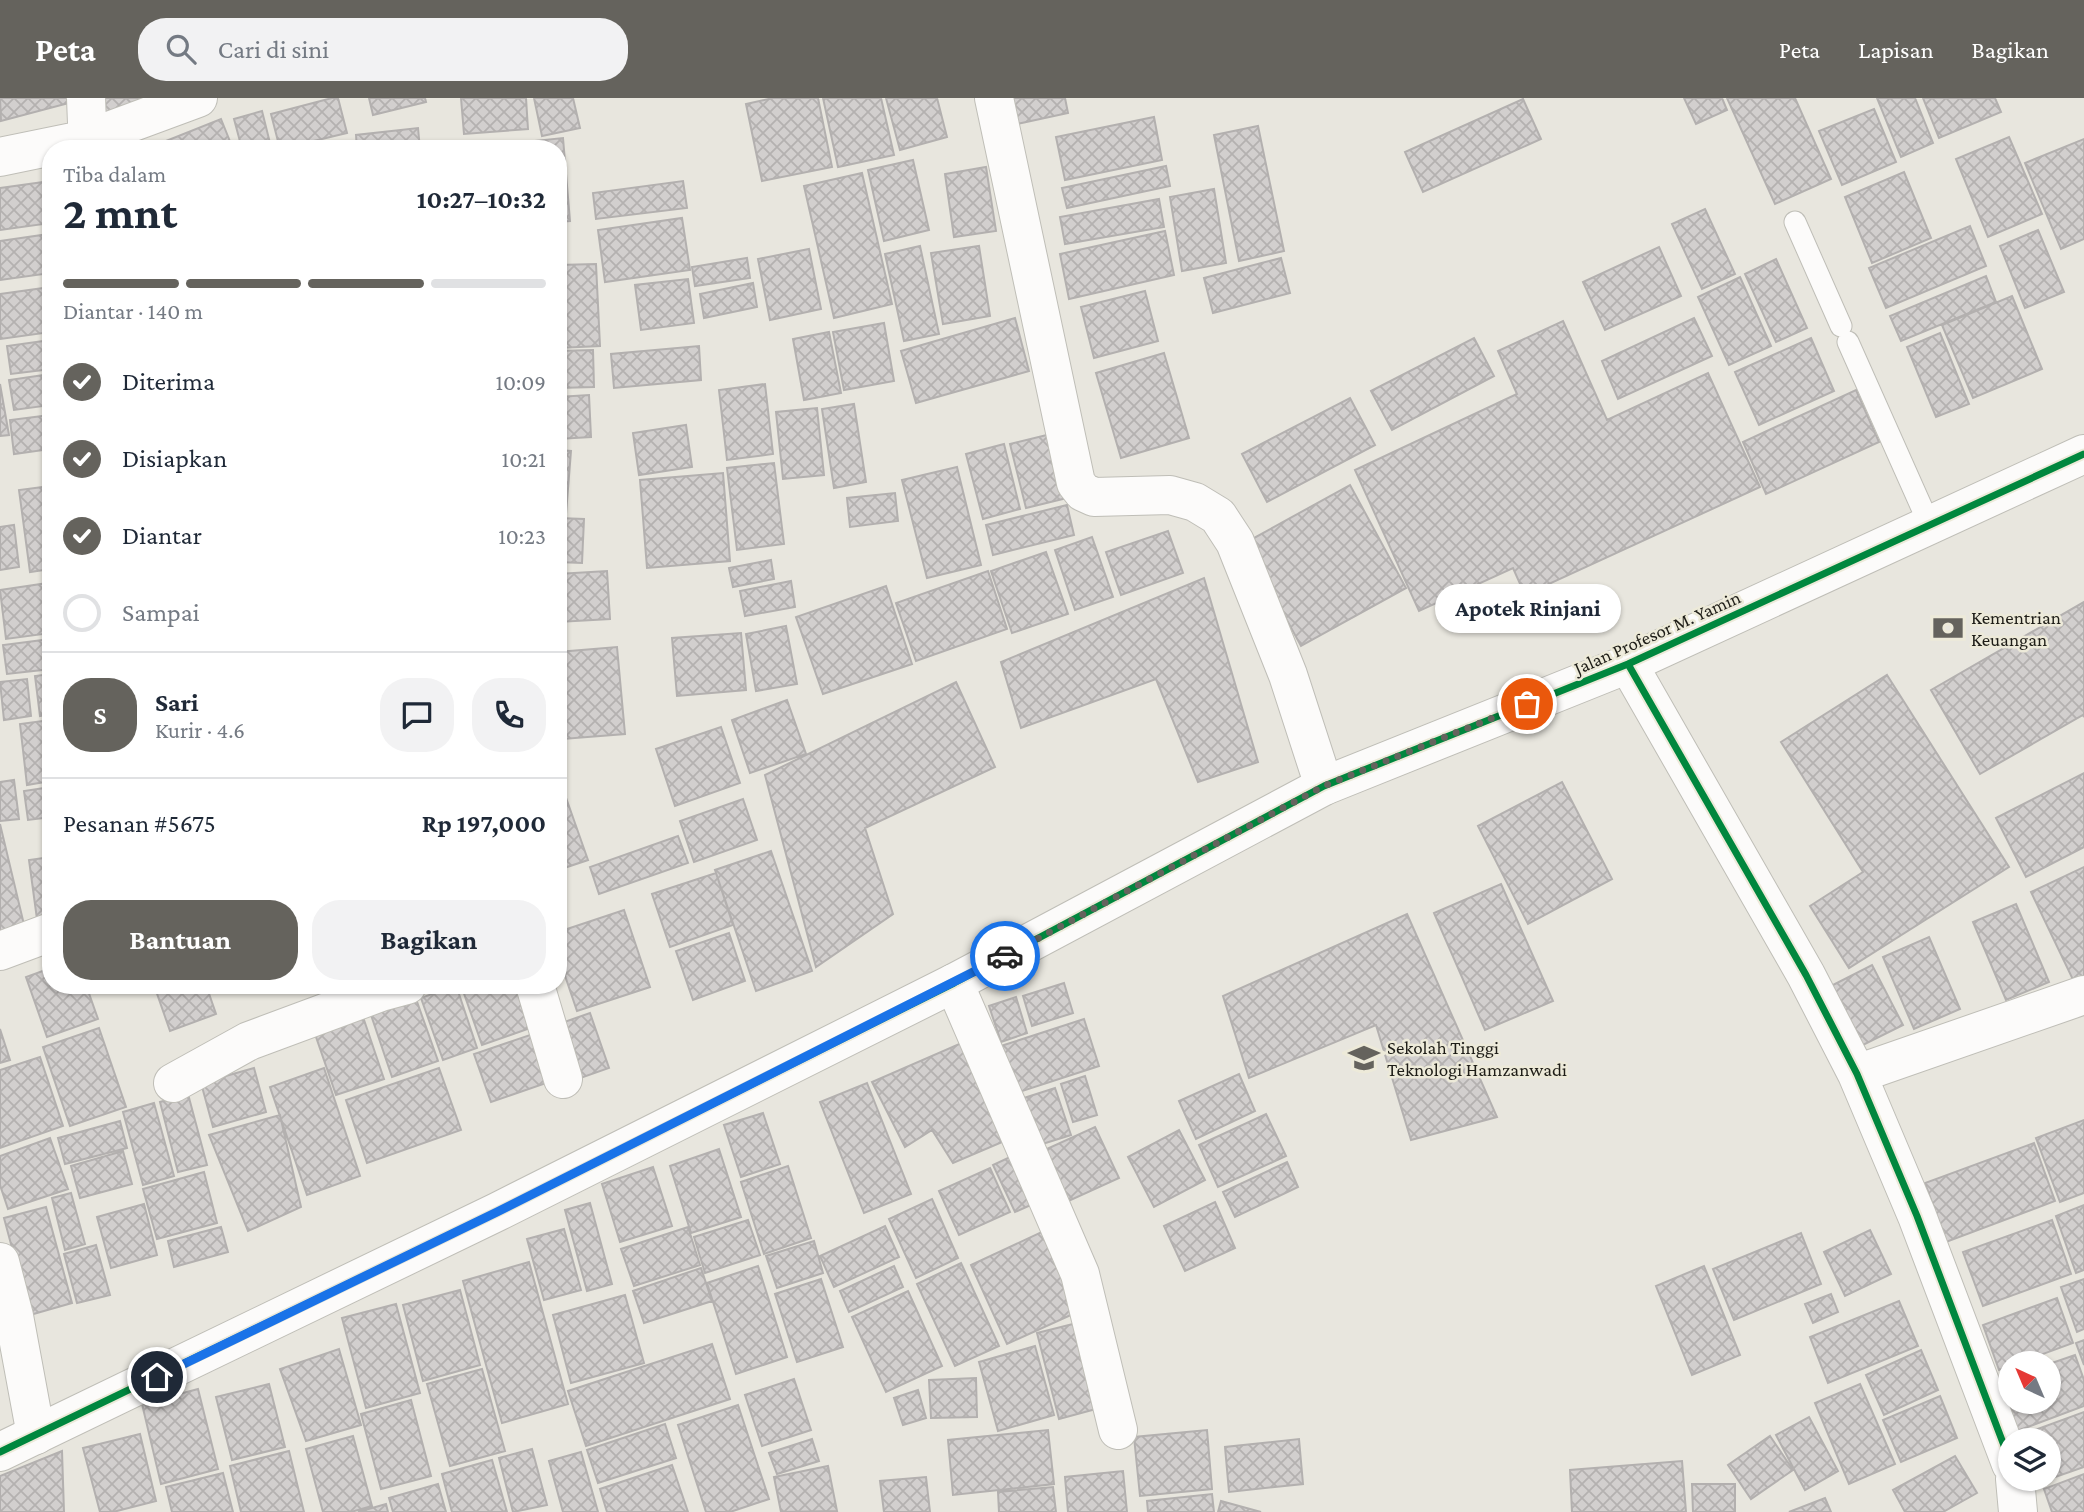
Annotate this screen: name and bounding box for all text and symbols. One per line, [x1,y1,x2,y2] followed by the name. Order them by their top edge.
[138,18,628,81] search box
[162,30,200,68] icon: search
[35,31,96,68] text: Peta
[218,35,329,64] text: Cari di sini
[1779,36,1820,63] text: Peta
[1858,36,1934,63] text: Lapisan
[1972,36,2049,63] text: Bagikan
[63,161,166,187] text: Tiba dalam
[417,185,546,214] text: 10:27–10:32
[63,187,177,238] text: 2 mnt
[63,298,203,324] text: Diantar · 140 m
[63,363,101,401] icon: check
[122,367,215,396] text: Diterima
[495,369,546,395] text: 10:09
[63,440,101,478] icon: check
[122,444,227,473] text: Disiapkan
[502,446,546,472] text: 10:21
[63,517,101,555] icon: check
[122,521,202,550] text: Diantar
[498,523,546,549] text: 10:23
[1434,585,1620,634] callout: Apotek Rinjani
[1569,586,1744,680] street label: Jalan Profesor M. Yamin
[1455,595,1601,621] text: Apotek Rinjani
[122,598,200,627] text: Sampai
[1971,607,2061,650] place label: Kementrian Keuangan
[1931,611,1965,645] bank icon: Kementrian Keuangan
[1497,674,1557,734] pin
[380,678,454,752] button: chat
[472,678,546,752] button: phone
[1508,685,1546,723] icon: bag
[155,688,199,717] text: Sari
[94,701,107,730] text: S
[155,717,245,743] text: Kurir · 4.6
[63,809,216,838] text: Pesanan #5675
[422,809,546,838] text: Rp 197,000
[63,900,298,980] button: Bantuan
[312,900,546,980] button: Bagikan
[970,921,1040,991] courier
[986,937,1024,975] icon: car
[1387,1037,1567,1080] place label: Sekolah Tinggi Teknologi Hamzanwadi
[1347,1041,1381,1075] school or university icon: Sekolah Tinggi Teknologi Hamzanwadi
[127,1347,187,1407] pin
[1998,1351,2062,1414] north arrow
[1998,1351,2061,1491] map controls
[138,1358,176,1396] icon: home
[1998,1428,2061,1491] button: layers

